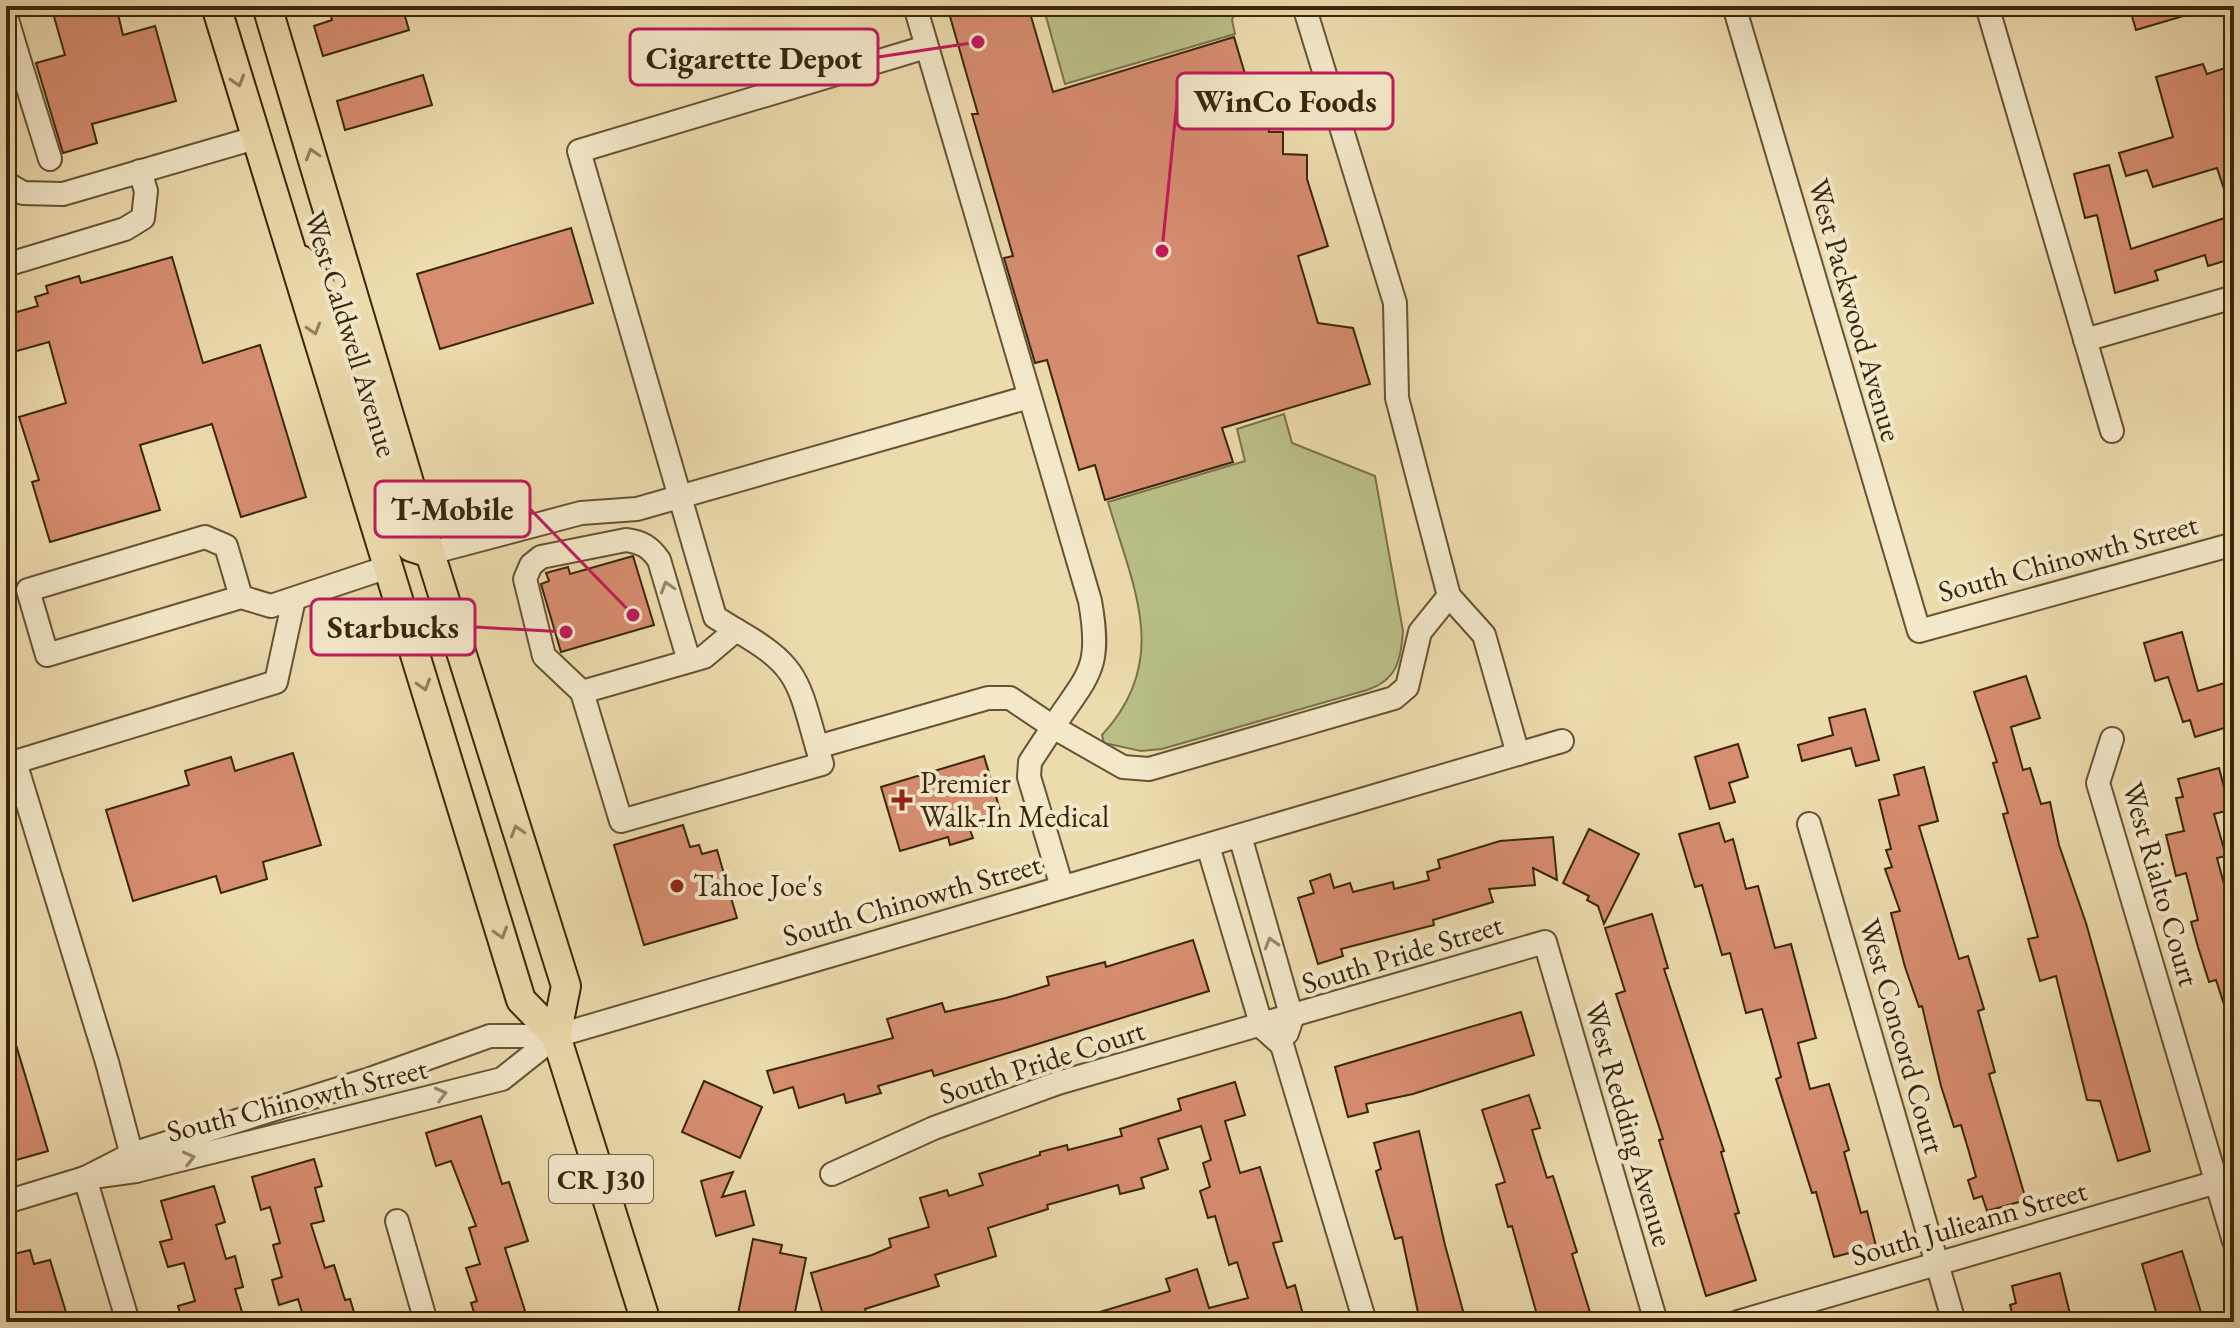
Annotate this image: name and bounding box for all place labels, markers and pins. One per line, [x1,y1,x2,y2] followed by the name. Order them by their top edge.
[630,29,878,85] callout: Cigarette Depot
[1177,73,1393,129] callout: WinCo Foods
[375,481,530,537] callout: T-Mobile
[311,599,475,655] callout: Starbucks
[920,763,1109,836] place label: Premier Walk-In Medical
[891,789,913,811] marker: Premier Walk-In Medical
[693,866,822,905] place label: Tahoe Joe's
[668,877,686,895] marker: Tahoe Joe's

